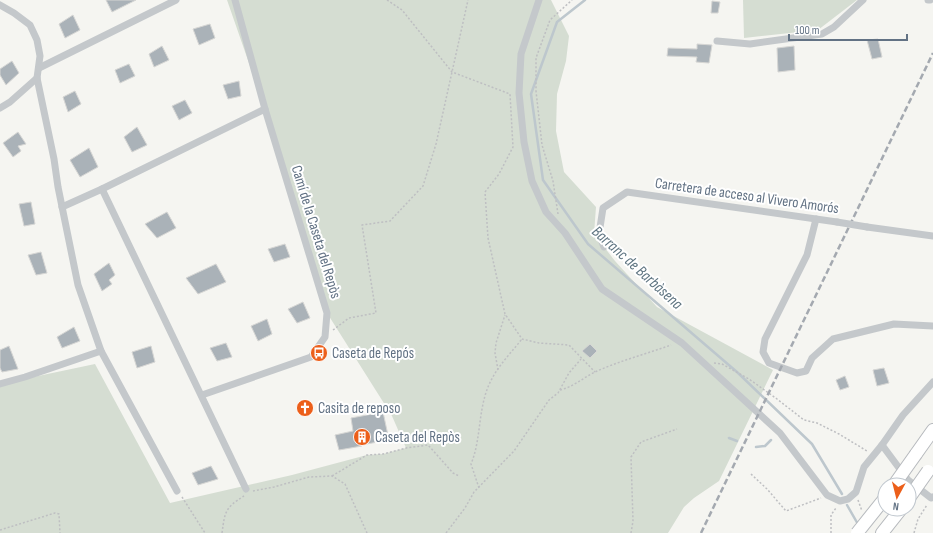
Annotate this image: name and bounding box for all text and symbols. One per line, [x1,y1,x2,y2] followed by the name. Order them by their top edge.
[789,16,907,42] scale bar
[795,23,820,38] text: 100 m
[287,163,345,301] street label: Camí de la Caseta del Repòs
[654,174,840,218] street label: Carretera de acceso al Vivero Amorós
[588,222,687,314] water label: Barranc de Barbàsena
[309,343,329,363] bus stop icon: Caseta de Repós
[332,344,414,363] place label: Caseta de Repós
[295,398,315,418] church icon: Casita de reposo
[318,399,400,418] place label: Casita de reposo
[352,427,372,447] building icon: Caseta del Repòs
[375,428,460,447] place label: Caseta del Repòs
[877,477,917,517] north arrow
[892,500,900,513] text: N

